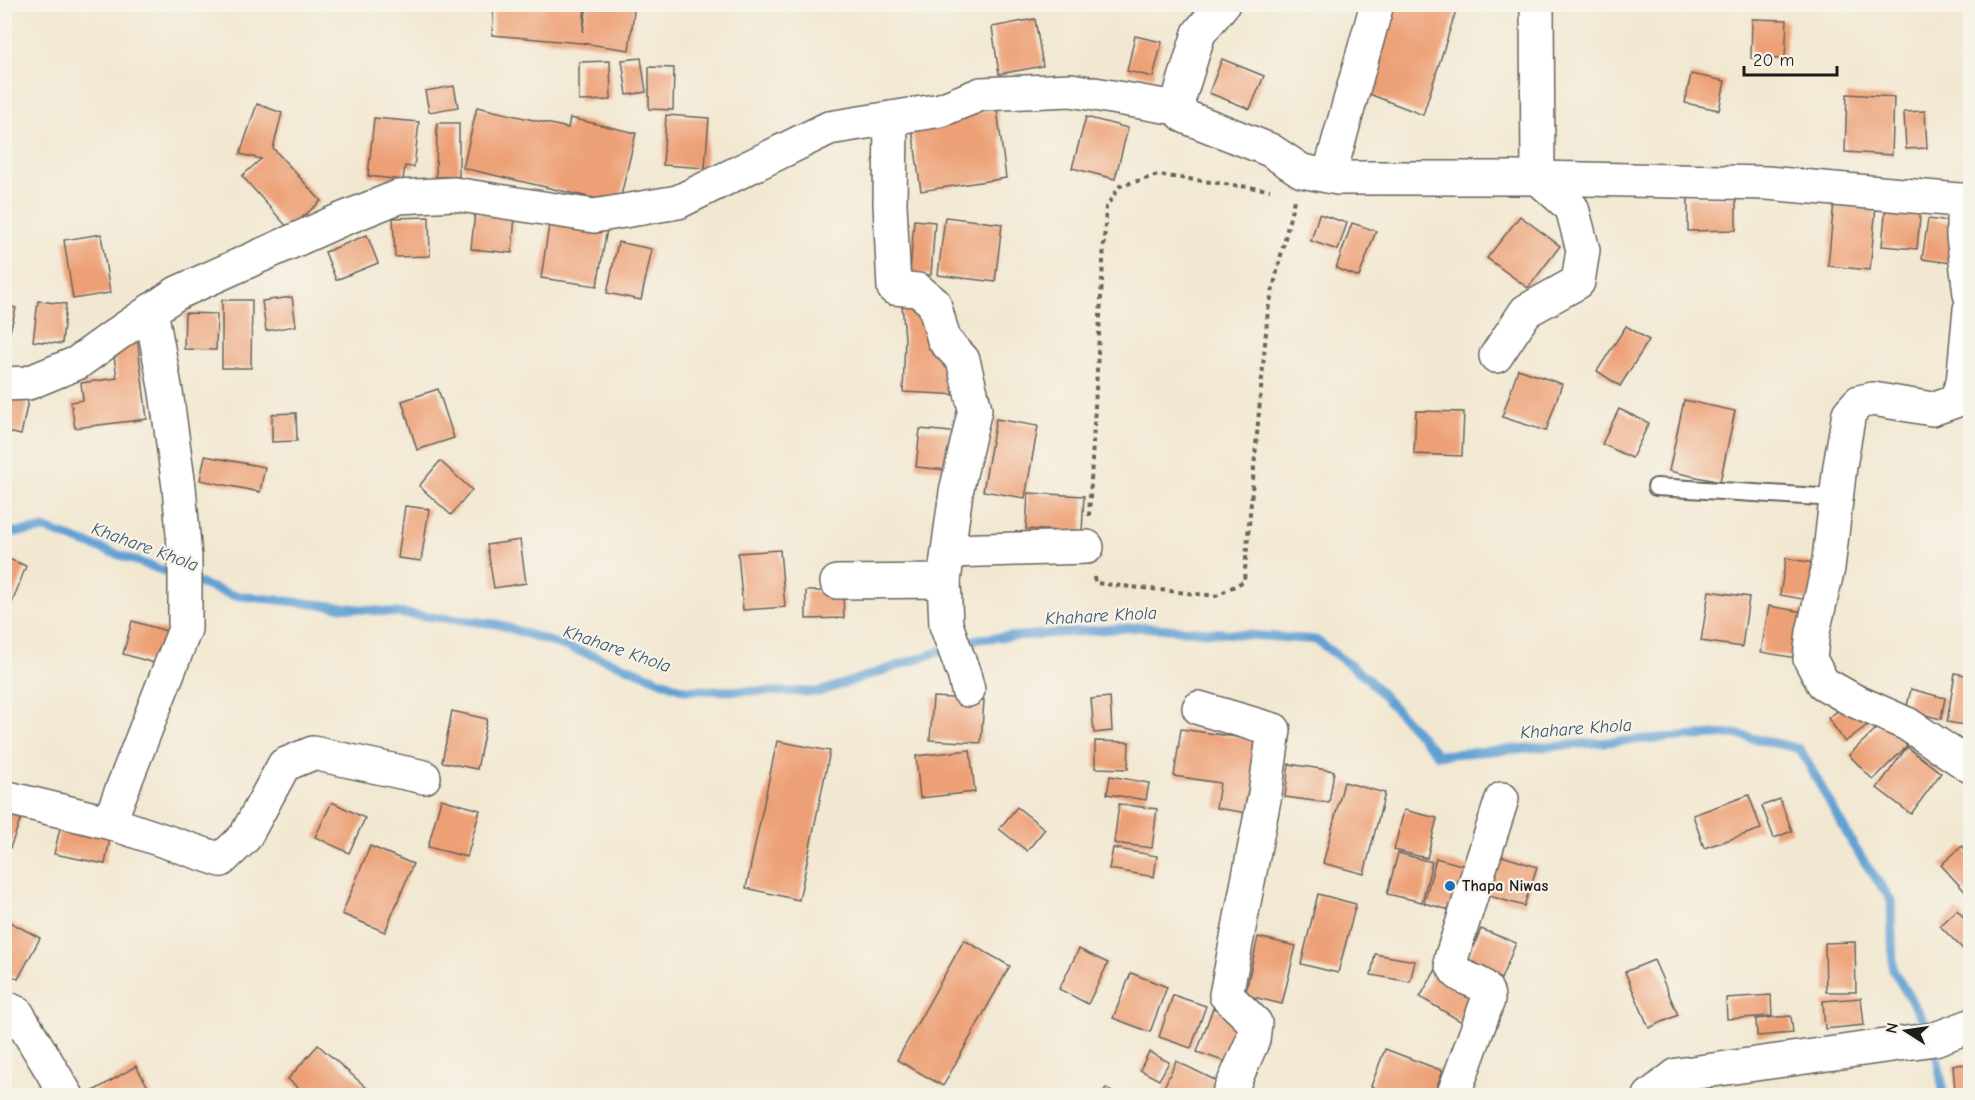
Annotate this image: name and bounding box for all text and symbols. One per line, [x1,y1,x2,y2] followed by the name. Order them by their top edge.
[1744,39,1837,77] scale bar
[1753,50,1794,71] text: 20 m
[89,518,201,576] water label: Khahare Khola
[1045,603,1157,629] water label: Khahare Khola
[561,621,673,677] water label: Khahare Khola
[1519,715,1633,743] water label: Khahare Khola
[1462,877,1548,895] place label: Thapa Niwas
[1443,879,1457,893] marker: Thapa Niwas
[1876,1001,1936,1061] north arrow
[1882,1021,1902,1035] text: N

